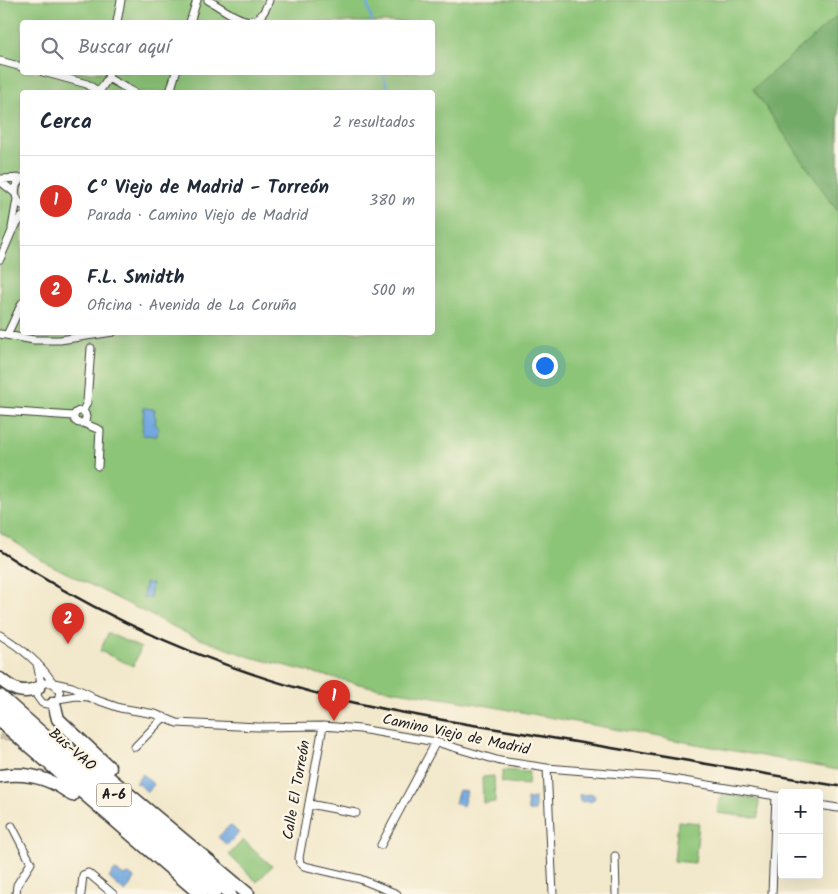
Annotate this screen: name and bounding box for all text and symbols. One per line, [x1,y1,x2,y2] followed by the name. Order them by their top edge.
[20,20,435,75] search box
[78,33,170,63] text: Buscar aquí
[38,34,66,62] icon: search
[40,106,92,139] text: Cerca
[333,110,415,135] text: 2 resultados
[87,173,329,203] text: Cº Viejo de Madrid - Torreón
[54,188,58,213] text: 1
[369,188,415,213] text: 380 m
[87,203,308,228] text: Parada · Camino Viejo de Madrid
[87,263,185,293] text: F.L. Smidth
[51,278,61,303] text: 2
[371,278,415,303] text: 500 m
[87,293,297,318] text: Oficina · Avenida de La Coruña
[532,353,558,379] your location
[52,603,84,644] pin: 2
[318,680,350,721] pin: 1
[380,708,532,762] street label: Camino Viejo de Madrid
[43,722,101,778] street label: Bus-VAO
[276,738,318,842] street label: Calle El Torreón
[96,784,132,806] road number: A-6
[778,789,823,879] map controls
[778,789,823,834] button: +
[778,834,823,879] button: −

